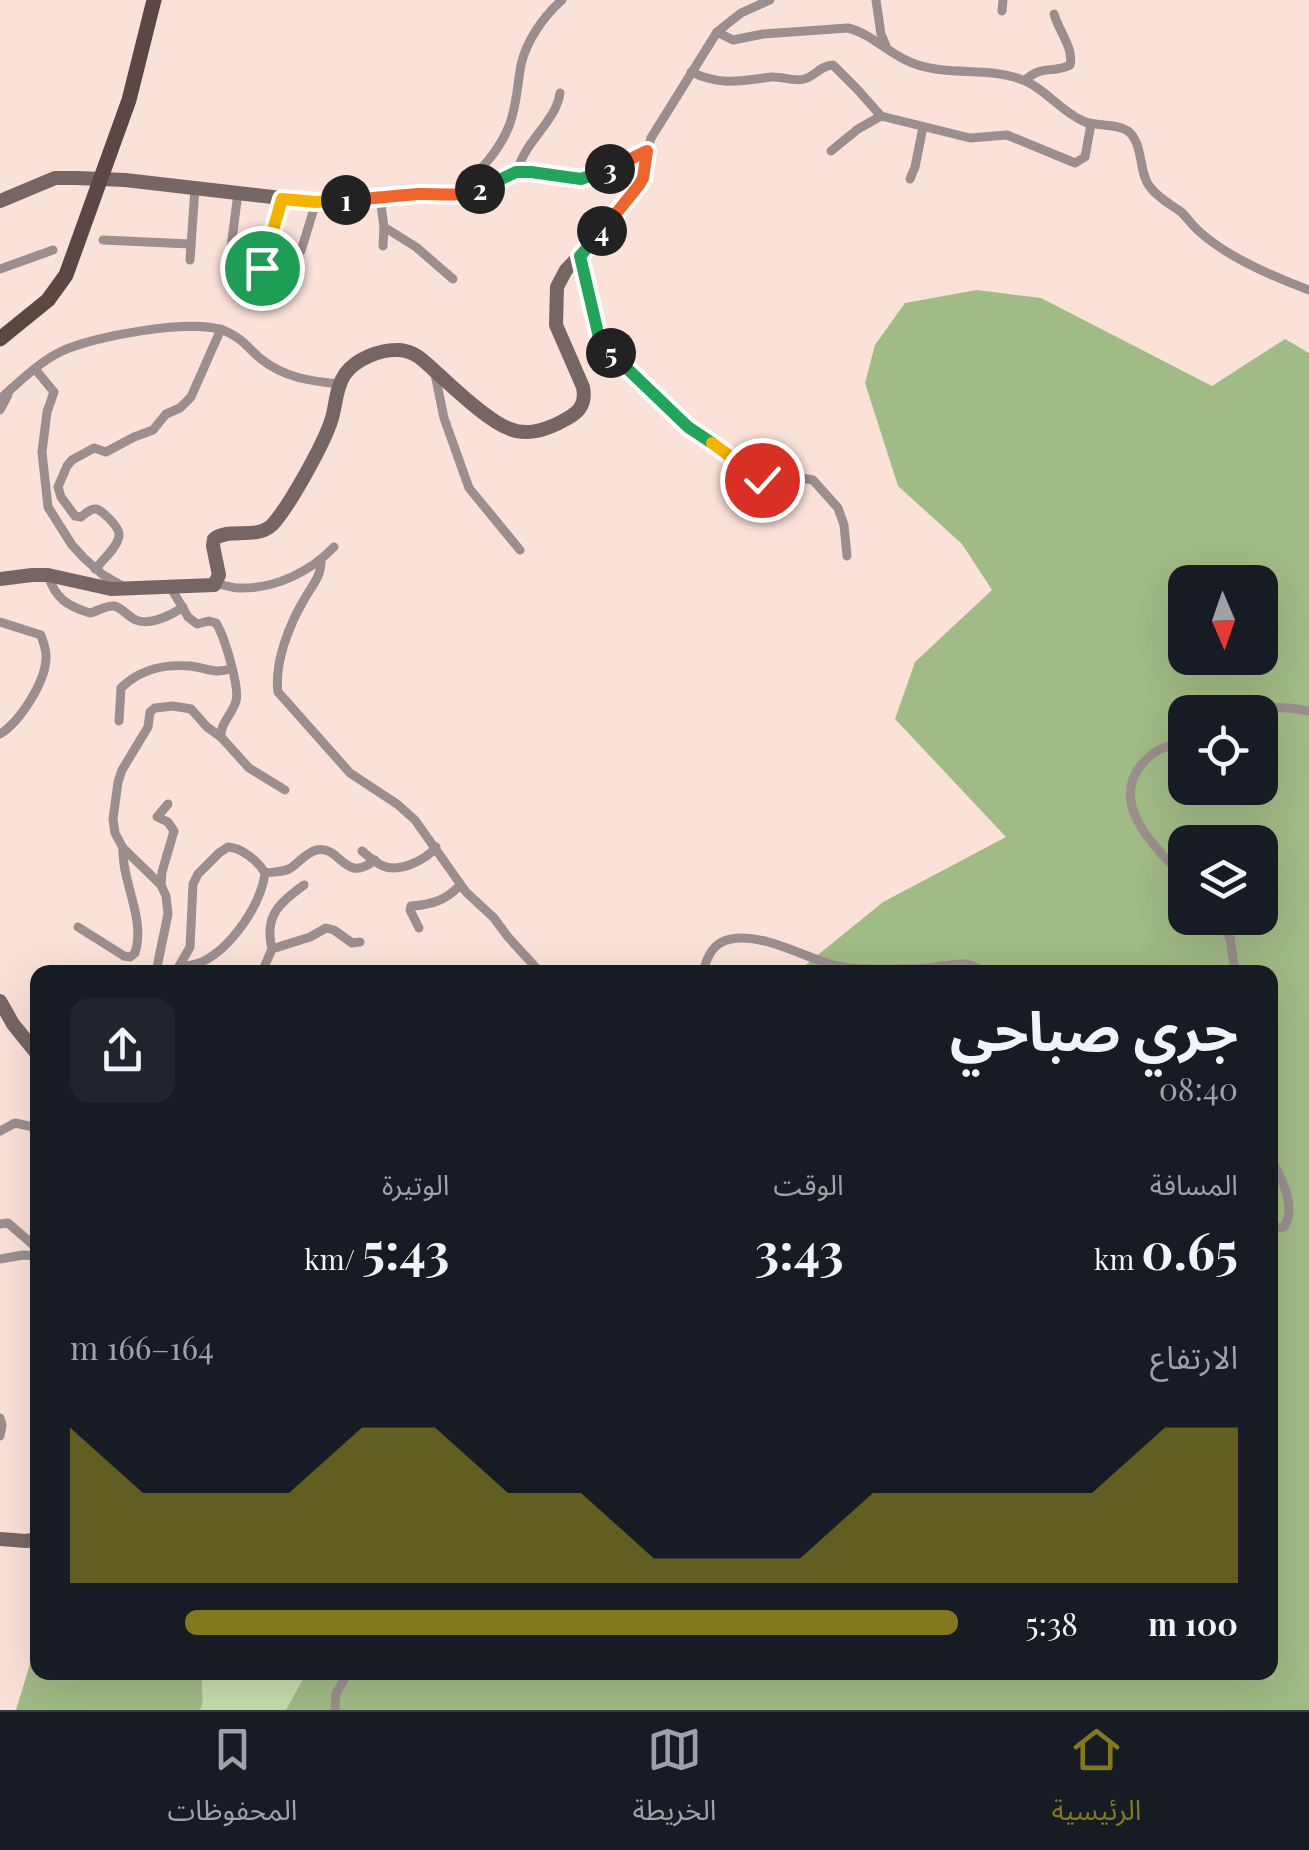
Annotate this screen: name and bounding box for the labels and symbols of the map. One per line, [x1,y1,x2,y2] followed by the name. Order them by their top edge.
[585,144,635,194] pin: 3
[455,164,505,214] pin: 2
[321,175,371,225] pin: 1
[577,206,627,256] pin: 4
[220,226,305,311] pin
[586,328,636,378] pin: 5
[720,438,805,523] pin
[1168,565,1278,675] north arrow

